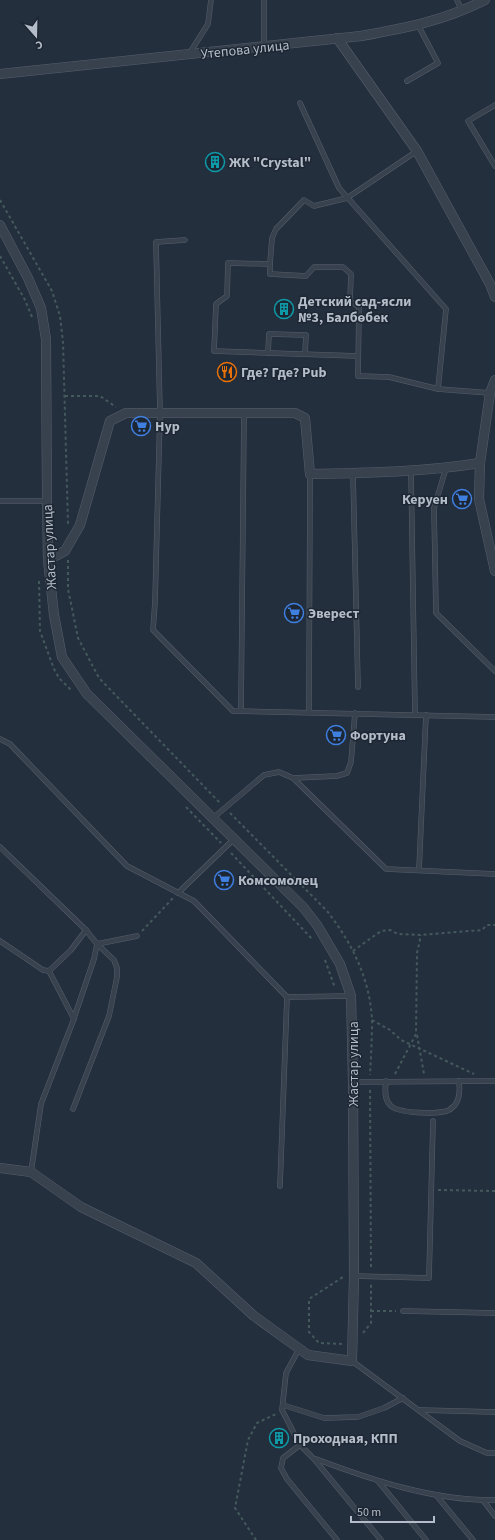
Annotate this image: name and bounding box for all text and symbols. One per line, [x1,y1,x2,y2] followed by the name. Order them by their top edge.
[16,16,56,56] north arrow
[200,35,291,65] street label: Утепова улица
[33,37,45,53] text: С
[204,151,226,173] building icon: ЖК "Crystal"
[229,153,311,173] place label: ЖК "Crystal"
[298,292,411,328] place label: Детский сад-ясли №3, Балбөбек
[273,298,295,320] building icon: Детский сад-ясли №3, Балбөбек
[216,361,238,383] restaurant icon: Где? Где? Pub
[241,363,326,383] place label: Где? Где? Pub
[130,415,152,437] supermarket icon: Нур
[155,417,180,437] place label: Нур
[451,488,473,510] supermarket icon: Керуен
[402,490,448,510] place label: Керуен
[38,504,62,590] street label: Жастар улица
[283,602,305,624] supermarket icon: Эверест
[308,604,359,624] place label: Эверест
[325,724,347,746] supermarket icon: Фортуна
[350,726,406,746] place label: Фортуна
[213,869,235,891] supermarket icon: Комсомолец
[238,871,319,891] place label: Комсомолец
[344,1021,364,1107] street label: Жастар улица
[268,1427,290,1449] building icon: Проходная, КПП
[293,1429,398,1449] place label: Проходная, КПП
[351,1498,434,1524] scale bar
[357,1504,381,1521] text: 50 m

